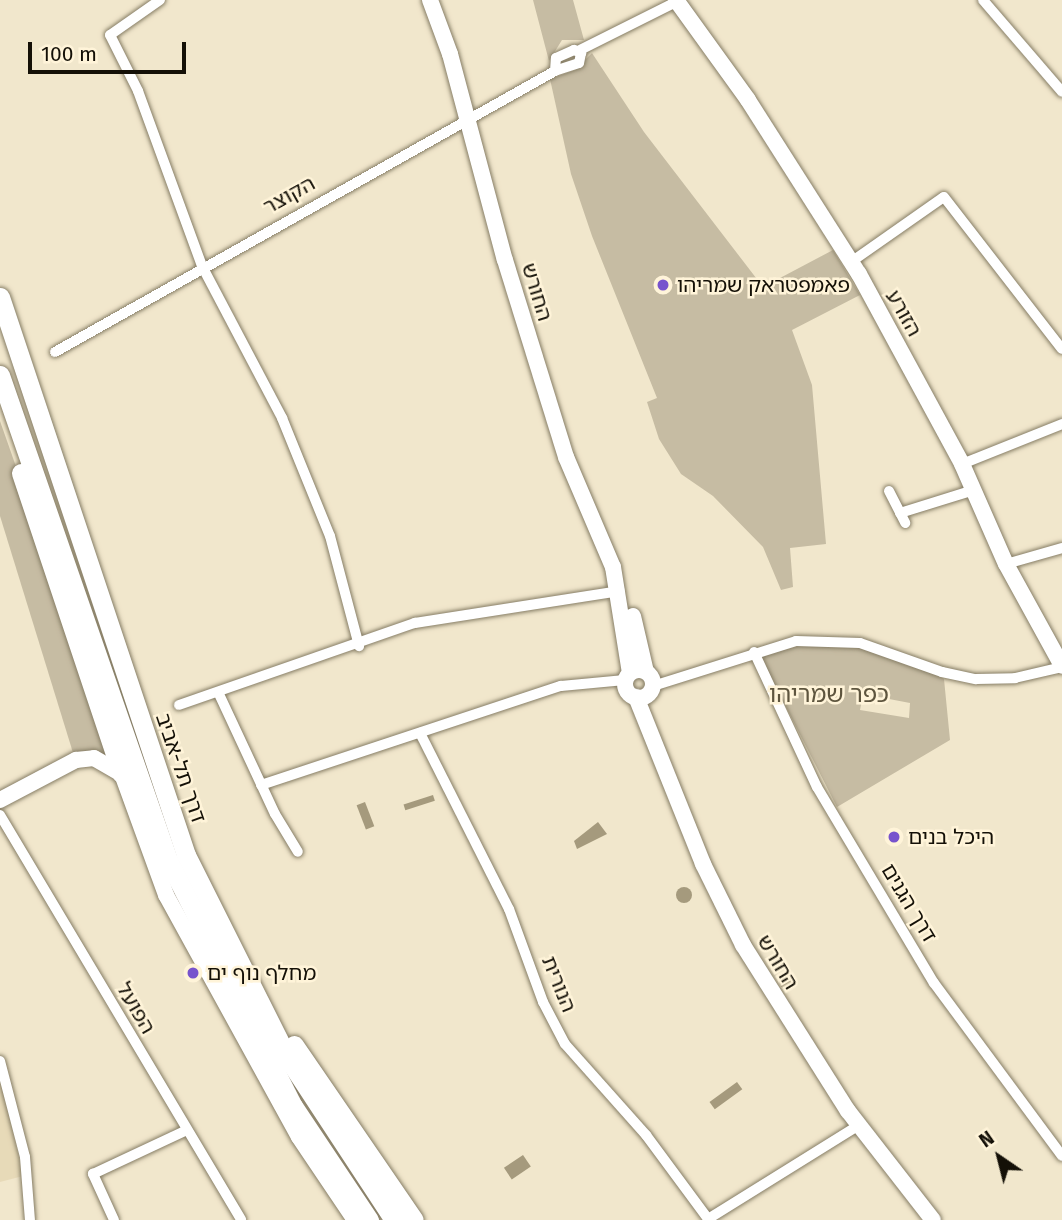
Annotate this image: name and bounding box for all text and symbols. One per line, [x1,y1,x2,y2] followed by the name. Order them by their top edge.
[32,28,189,72] scale bar
[41,41,97,67] text: 100 m
[259,171,319,219] street label: הקוצר
[516,260,558,324] street label: החורש
[677,272,850,298] place label: פאמפטראק שמריהו
[655,277,671,293] marker: פאמפטראק שמריהו
[881,285,927,341] street label: הזורע
[769,681,889,709] district label: כפר שמריהו
[151,710,211,826] street label: דרך תל-אביב
[908,824,994,850] place label: היכל בנים
[886,829,902,845] marker: היכל בנים
[876,859,942,947] street label: דרך הגנים
[752,930,804,994] street label: החורש
[536,952,582,1016] street label: הנורית
[207,960,316,986] place label: מחלף נוף ים
[185,965,201,981] marker: מחלף נוף ים
[111,978,161,1038] street label: הפועל
[964,1122,1034,1192] north arrow
[975,1126,998,1152] text: N

